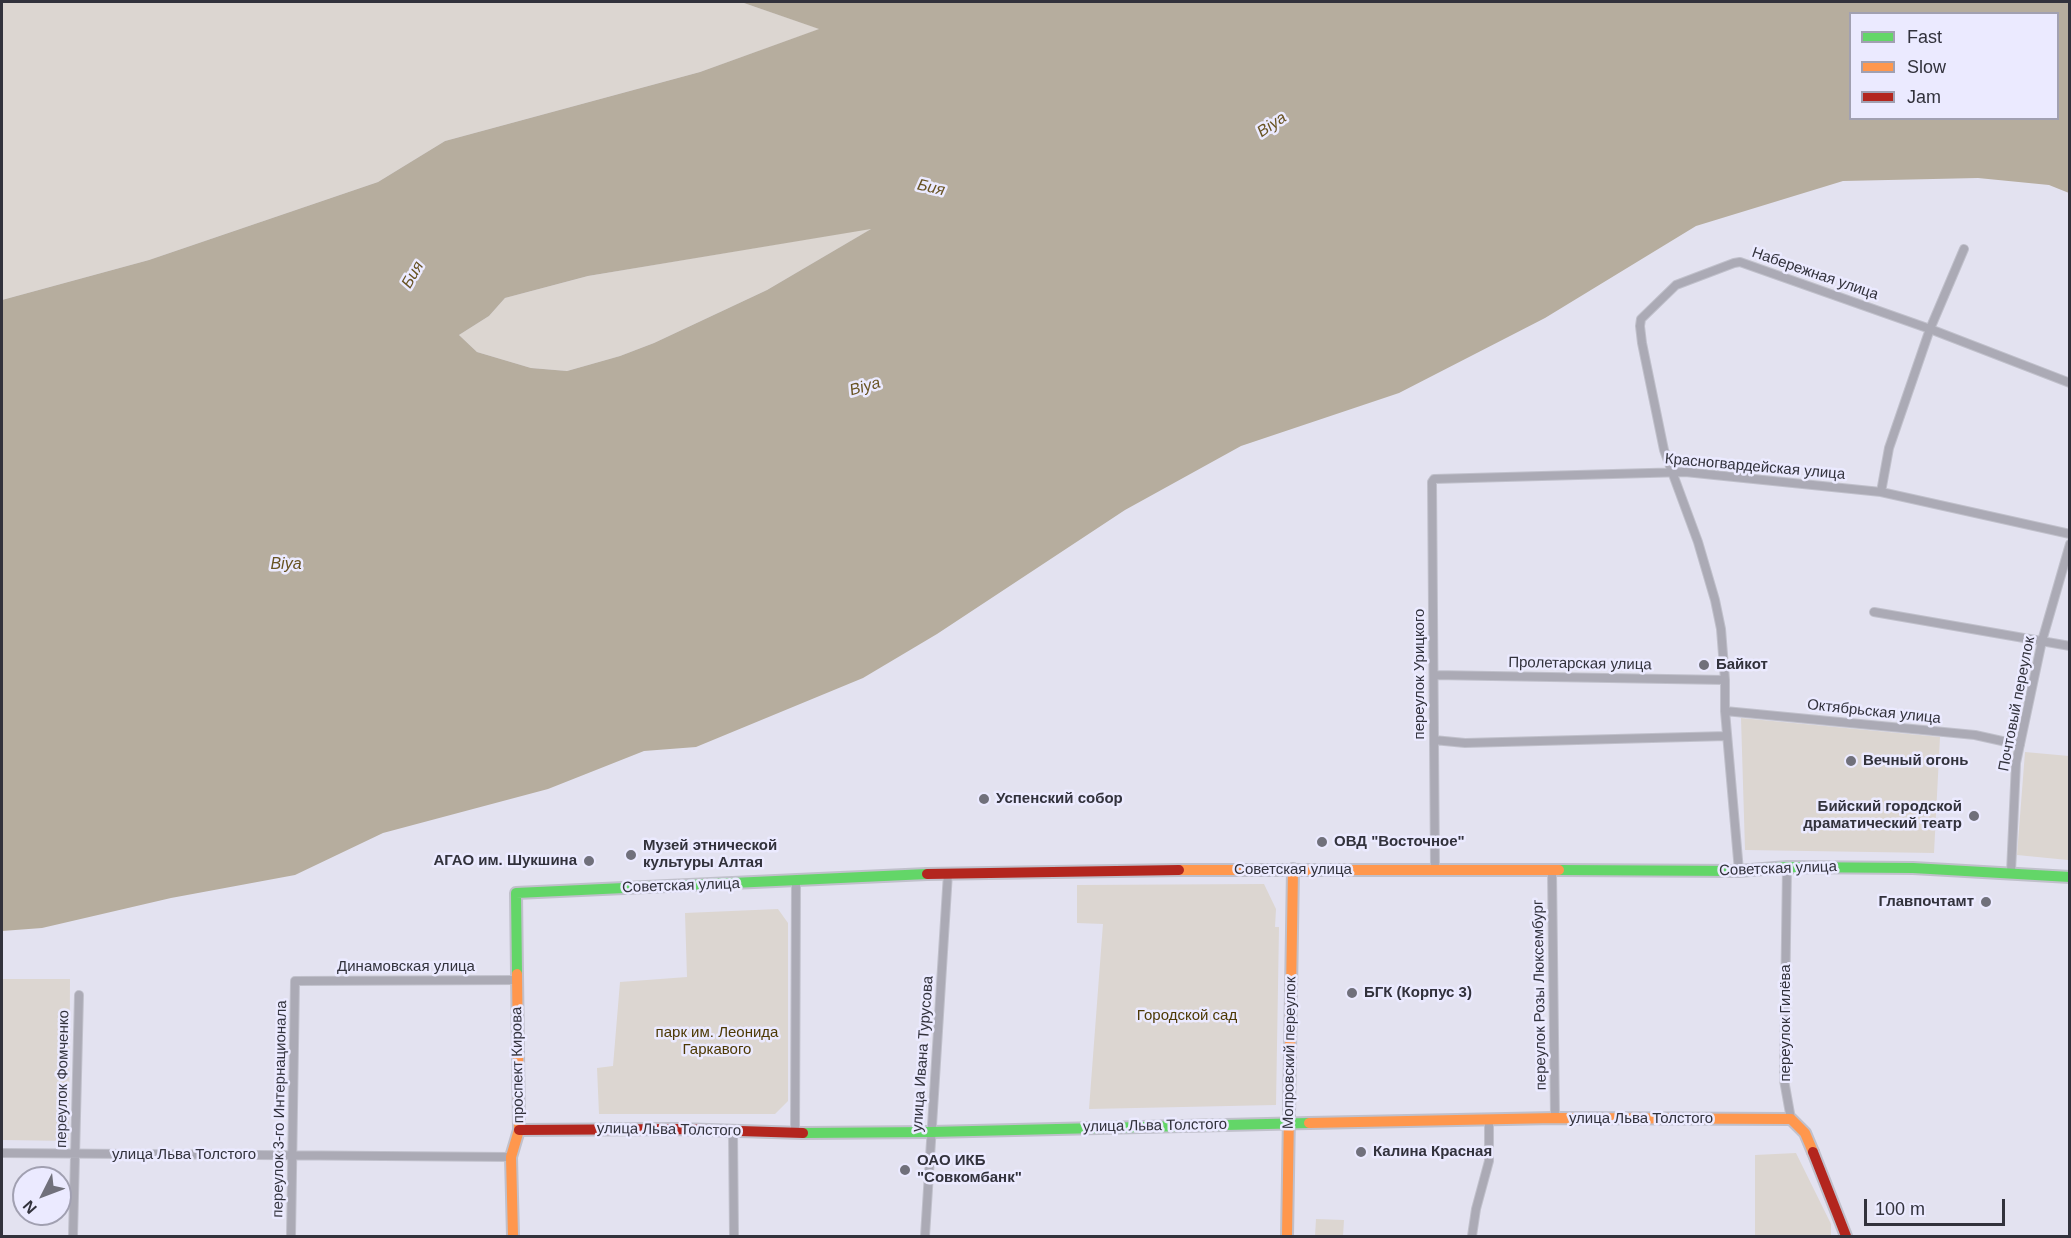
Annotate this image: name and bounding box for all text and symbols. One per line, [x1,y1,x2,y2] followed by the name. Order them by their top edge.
[1849,12,2059,120] legend
[1907,27,1942,47] text: Fast
[1907,57,1946,77] text: Slow
[1907,87,1941,107] text: Jam
[1254,108,1290,142] water label: Biya
[915,176,947,200] water label: Бия
[1749,244,1881,304] street label: Набережная улица
[398,258,428,292] water label: Бия
[847,373,883,401] water label: Biya
[1664,450,1846,484] street label: Красногвардейская улица
[270,555,302,575] water label: Biya
[1411,609,1429,739] street label: переулок Урицкого
[1995,635,2039,773] street label: Почтовый переулок
[1508,654,1652,674] street label: Пролетарская улица
[1716,656,1768,674] place label: Байкот
[1697,658,1711,672] marker: Байкот
[1806,696,1942,728] street label: Октябрьская улица
[1863,752,1968,770] place label: Вечный огонь
[1844,754,1858,768] marker: Вечный огонь
[996,790,1123,808] place label: Успенский собор
[977,792,991,806] marker: Успенский собор
[1803,798,1962,833] place label: Бийский городской драматический театр
[1967,809,1981,823] marker: Бийский городской драматический театр
[1334,833,1465,851] place label: ОВД "Восточное"
[1315,835,1329,849] marker: ОВД "Восточное"
[643,837,777,872] place label: Музей этнической культуры Алтая
[624,848,638,862] marker: Музей этнической культуры Алтая
[433,852,577,870] place label: АГАО им. Шукшина
[582,854,596,868] marker: АГАО им. Шукшина
[1719,858,1837,880] street label: Советская улица
[1234,861,1352,879] street label: Советская улица
[622,875,740,897] street label: Советская улица
[1878,893,1974,911] place label: Главпочтамт
[1979,895,1993,909] marker: Главпочтамт
[1529,900,1551,1090] street label: переулок Розы Люксембург
[337,958,475,976] street label: Динамовская улица
[1777,964,1795,1082] street label: переулок Гилёва
[909,975,937,1133] street label: улица Ивана Турусова
[1280,977,1300,1129] street label: Мопровский переулок
[1364,984,1472,1002] place label: БГК (Корпус 3)
[1345,986,1359,1000] marker: БГК (Корпус 3)
[269,1000,291,1218] street label: переулок 3-го Интернационала
[508,1007,528,1123] street label: проспект Кирова
[1137,1007,1237,1025] park label: Городской сад
[53,1010,73,1148] street label: переулок Фомченко
[656,1024,778,1059] park label: парк им. Леонида Гаркавого
[1569,1110,1713,1128] street label: улица Льва Толстого
[1083,1116,1227,1136] street label: улица Льва Толстого
[597,1120,741,1140] street label: улица Льва Толстого
[1373,1143,1492,1161] place label: Калина Красная
[1354,1145,1368,1159] marker: Калина Красная
[112,1146,256,1164] street label: улица Льва Толстого
[917,1152,1022,1187] place label: ОАО ИКБ "Совкомбанк"
[898,1163,912,1177] marker: ОАО ИКБ "Совкомбанк"
[12,1166,72,1226] north arrow
[1867,1187,2008,1225] scale bar
[20,1197,40,1217] text: N
[1875,1199,1925,1219] text: 100 m

